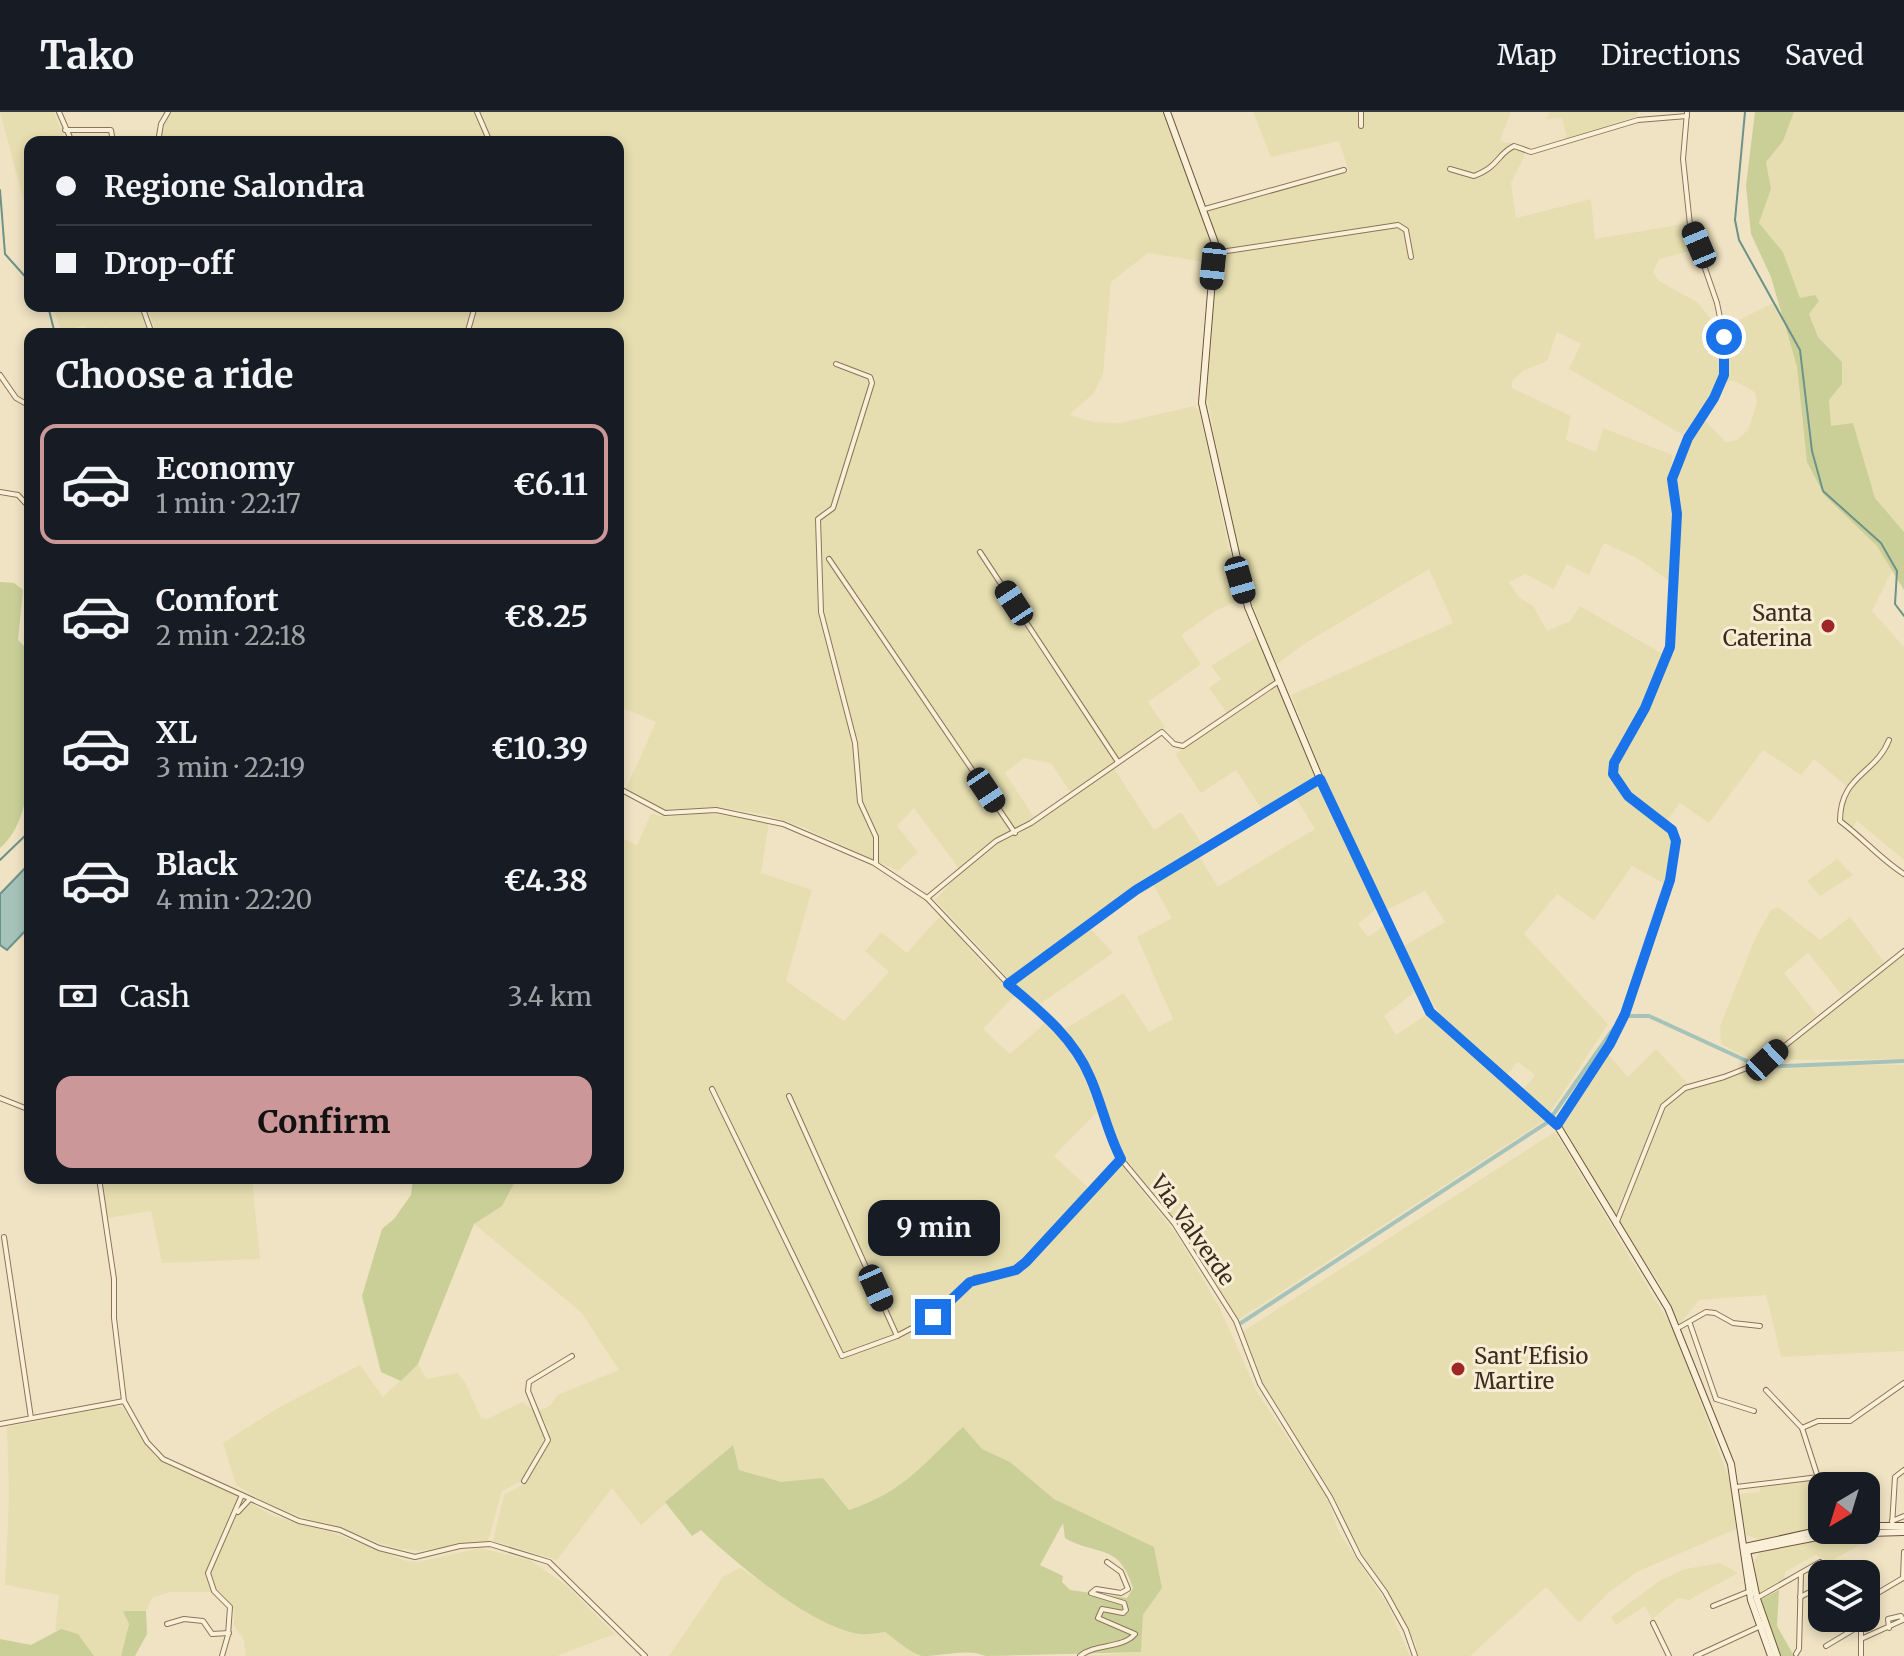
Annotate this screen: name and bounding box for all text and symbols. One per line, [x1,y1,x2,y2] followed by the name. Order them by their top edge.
[40,32,134,79] text: Tako
[1497,37,1557,73] text: Map
[1601,37,1741,73] text: Directions
[1785,37,1864,73] text: Saved
[104,167,365,205] text: Regione Salondra
[1679,218,1719,272] car
[1199,241,1227,291] car
[104,244,234,282] text: Drop-off
[1706,319,1742,355] route start
[56,353,293,398] text: Choose a ride
[60,448,132,520] icon: car
[156,449,294,487] text: Economy
[513,465,588,503] text: €6.11
[156,487,301,520] text: 1 min · 22:17
[1222,554,1258,606] car
[991,576,1037,630] car
[60,580,132,652] icon: car
[156,581,279,619] text: Comfort
[504,597,588,635] text: €8.25
[1723,599,1812,652] place label: Santa Caterina
[1819,617,1837,635] marker: Santa Caterina
[156,619,306,652] text: 2 min · 22:18
[60,712,132,784] icon: car
[156,713,197,751] text: XL
[491,729,588,767] text: €10.39
[156,751,305,784] text: 3 min · 22:19
[963,763,1009,817] car
[60,844,132,916] icon: car
[156,845,238,883] text: Black
[503,861,588,899] text: €4.38
[156,883,312,916] text: 4 min · 22:20
[56,974,100,1018] icon: cash
[120,977,190,1015] text: Cash
[508,980,592,1013] text: 3.4 km
[1741,1035,1793,1085] car
[56,1076,592,1168] button: Confirm
[1144,1169,1241,1291] street label: Via Valverde
[867,1201,999,1257] callout: 9 min
[897,1211,971,1244] text: 9 min
[855,1261,897,1315] car
[915,1299,951,1335] route end
[1474,1342,1589,1395] place label: Sant'Efisio Martire
[1449,1360,1467,1378] marker: Sant'Efisio Martire
[1808,1472,1880,1544] north arrow
[1808,1472,1880,1632] map controls
[1808,1560,1880,1632] button: layers

